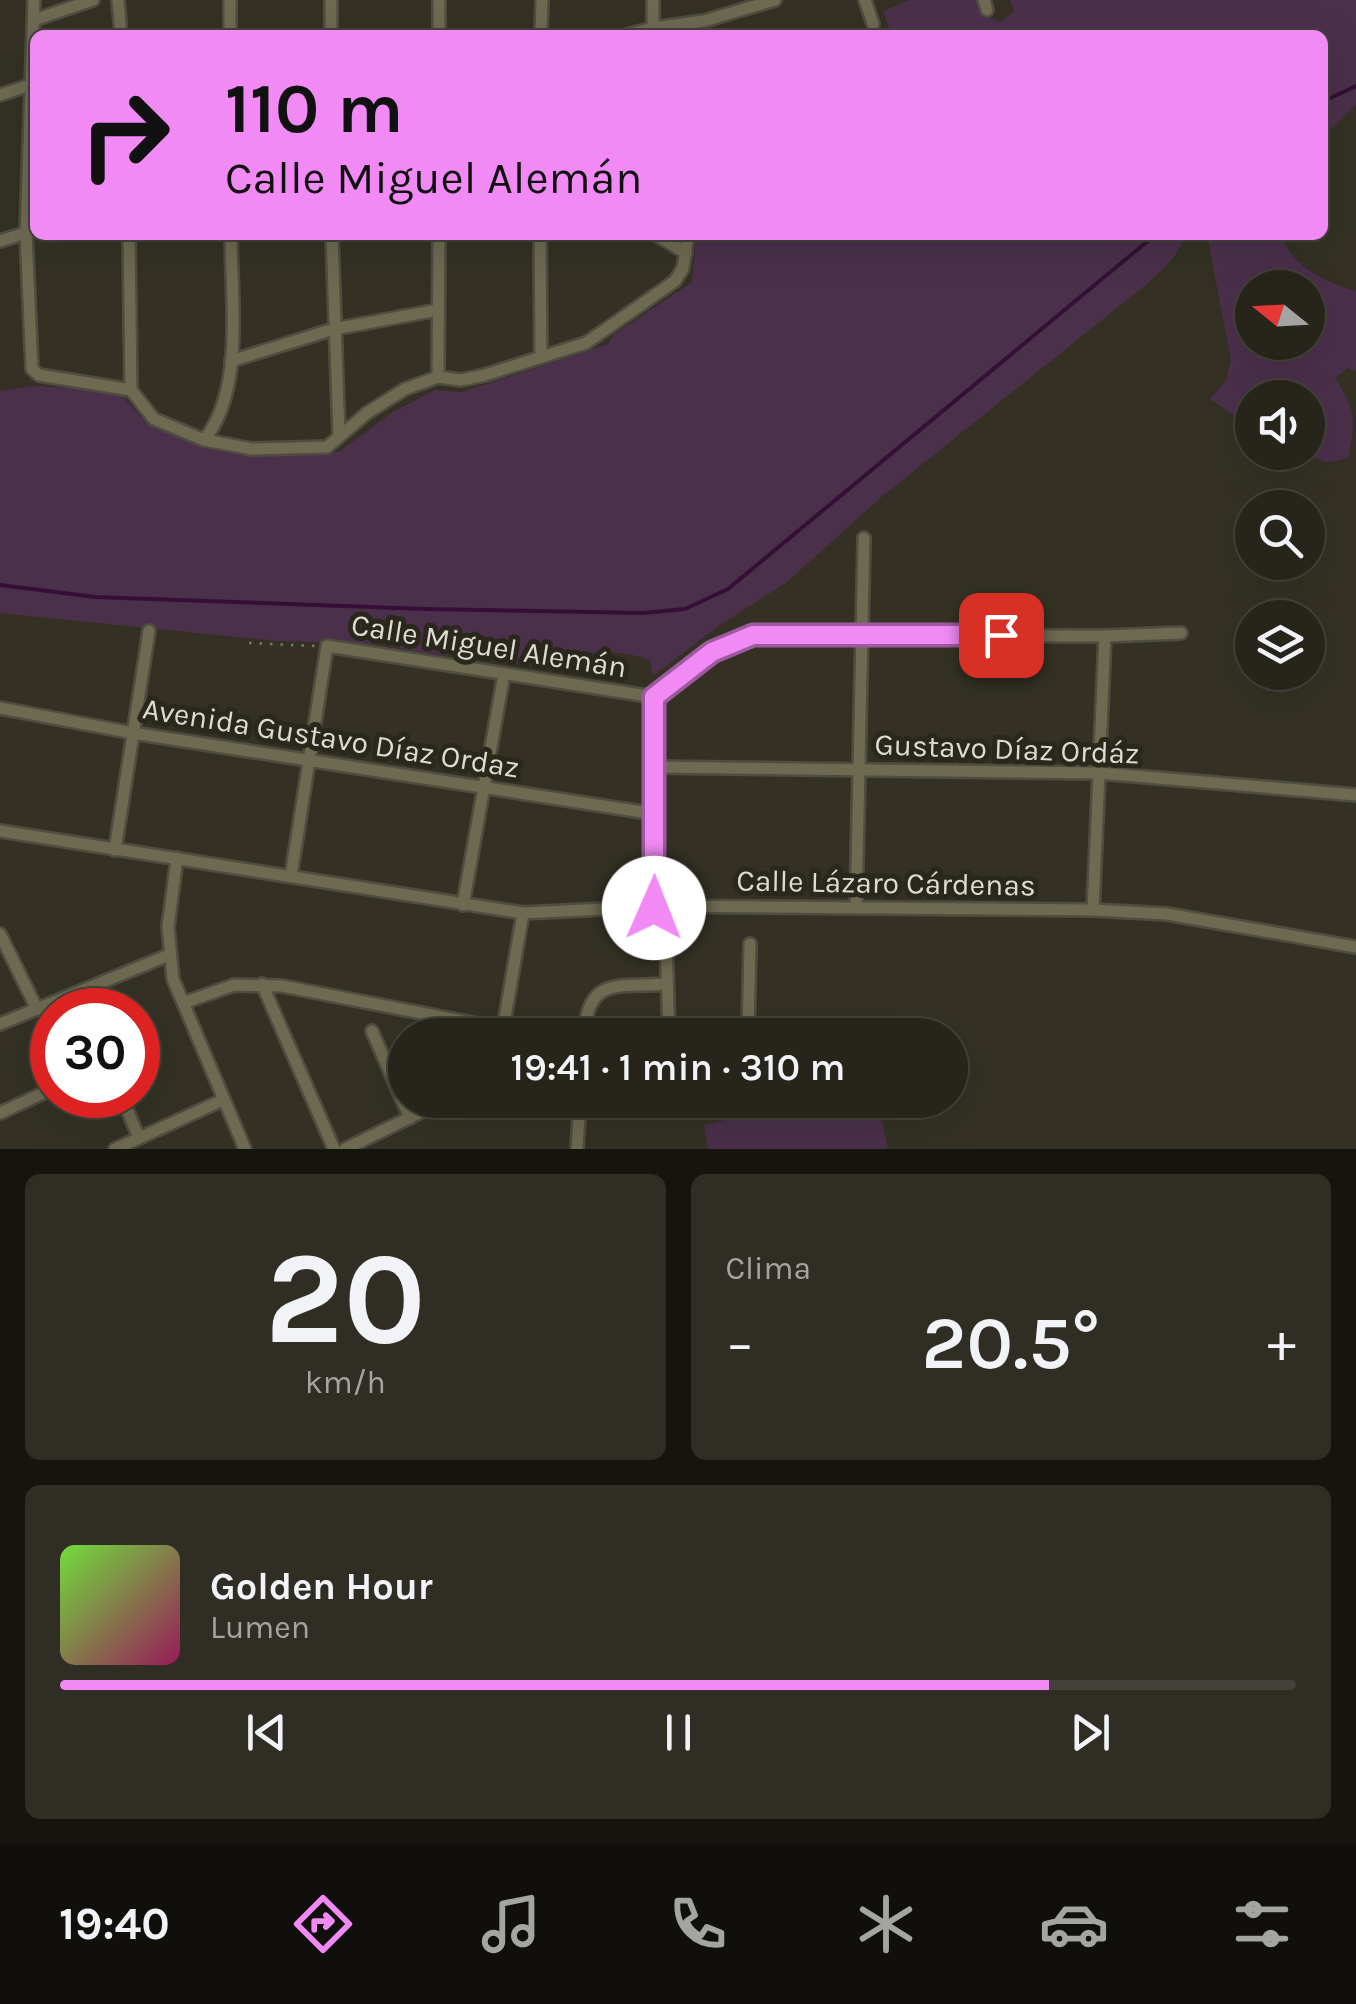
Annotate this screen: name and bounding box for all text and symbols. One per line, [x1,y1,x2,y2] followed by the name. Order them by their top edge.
[225,68,403,150] text: 110 m
[60,70,190,200] icon: right
[225,152,643,204] text: Calle Miguel Alemán
[1235,270,1325,360] north arrow
[1235,270,1325,690] map controls
[1235,380,1325,470] button: sound
[1235,490,1325,580] button: search
[959,593,1044,678] pin
[1235,600,1325,690] button: layers
[349,606,629,686] street label: Calle Miguel Alemán
[974,608,1029,663] icon: arrive
[140,690,522,786] street label: Avenida Gustavo Díaz Ordaz
[874,726,1140,772] street label: Gustavo Díaz Ordáz
[602,856,706,960] position arrow
[736,862,1036,904] street label: Calle Lázaro Cárdenas
[30,988,160,1118] speed limit sign: 30
[511,1045,845,1090] text: 19:41 · 1 min · 310 m
[265,1223,426,1375] text: 20
[726,1250,811,1287] text: Clima
[922,1299,1100,1387] text: 20.5°
[726,1311,754,1375] text: −
[1267,1311,1296,1375] text: +
[305,1364,386,1401] text: km/h
[210,1564,433,1609] text: Golden Hour
[210,1609,310,1646] text: Lumen
[239,1705,294,1760] icon: previous
[651,1705,706,1760] icon: pause
[1063,1705,1118,1760] icon: next
[288,1889,358,1959] icon: directions
[476,1889,546,1959] icon: music
[663,1889,733,1959] icon: phone
[851,1889,921,1959] icon: climate
[1039,1889,1109,1959] icon: car
[1227,1889,1297,1959] icon: filters
[59,1898,170,1950] text: 19:40

